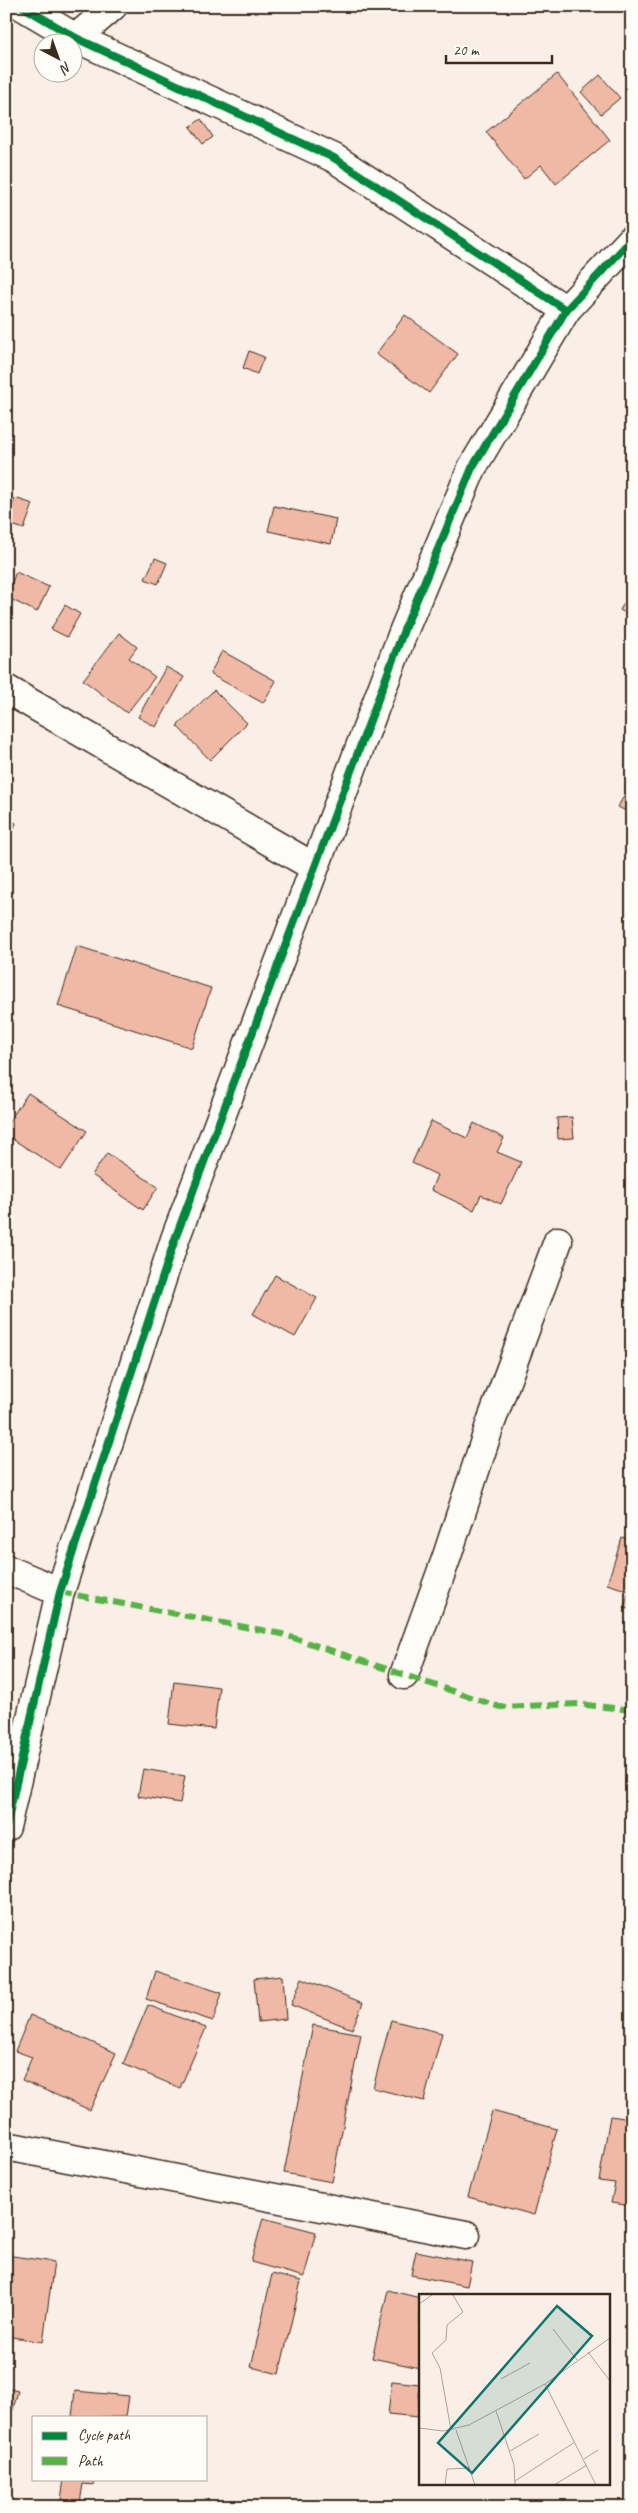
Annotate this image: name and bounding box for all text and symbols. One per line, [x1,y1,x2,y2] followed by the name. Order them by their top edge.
[32,32,82,82] north arrow
[446,32,552,64] scale bar
[453,41,480,60] text: 20 m
[56,58,75,78] text: N
[419,2294,610,2486] inset map
[32,2416,208,2480] legend
[78,2426,130,2445] text: Cycle path
[78,2452,104,2471] text: Path

